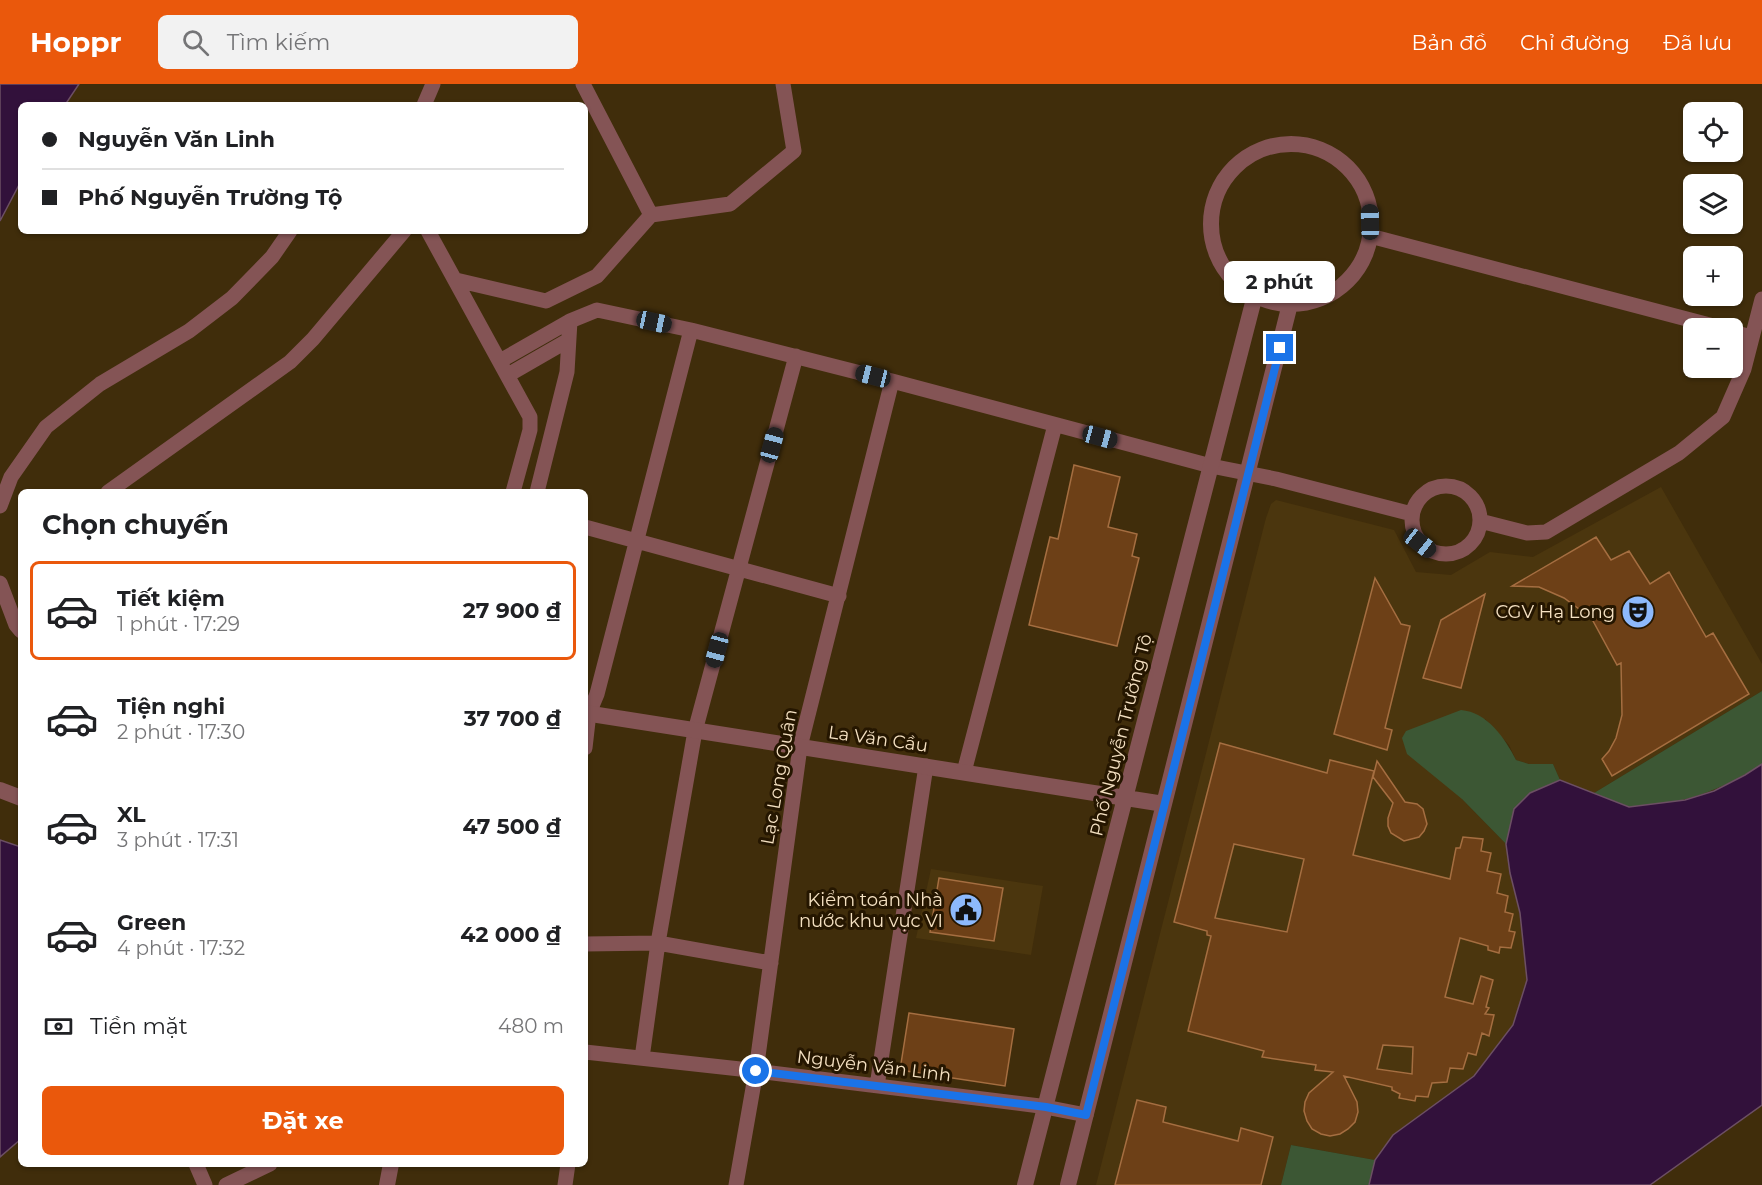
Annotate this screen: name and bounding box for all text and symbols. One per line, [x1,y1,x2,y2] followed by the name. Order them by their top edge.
[158,15,578,69] search box
[30,25,122,59] text: Hoppr
[179,26,212,59] icon: search
[227,29,330,56] text: Tìm kiếm
[1412,30,1487,55] text: Bản đồ
[1520,30,1630,55] text: Chỉ đường
[1663,30,1732,55] text: Đã lưu
[1683,102,1743,378] map controls
[1683,102,1743,162] button: locate
[78,126,275,153] text: Nguyễn Văn Linh
[1683,174,1743,234] button: layers
[78,184,342,211] text: Phố Nguyễn Trường Tộ
[1361,204,1379,240] car
[1683,246,1743,306] button: +
[1224,261,1336,303] callout: 2 phút
[1246,270,1313,294] text: 2 phút
[635,309,673,335] car
[1683,318,1743,378] button: −
[1266,334,1293,361] route end
[853,363,893,389] car
[1080,424,1120,450] car
[759,425,785,465] car
[42,508,229,541] text: Chọn chuyến
[1400,525,1440,561] car
[45,584,99,638] icon: car
[117,585,225,612] text: Tiết kiệm
[1620,594,1656,630] theatre icon: CGV Hạ Long
[463,597,561,624] text: 27 900 ₫
[1495,601,1615,623] place label: CGV Hạ Long
[117,612,240,636] text: 1 phút · 17:29
[704,630,730,670] car
[1085,632,1157,838] street label: Phố Nguyễn Trường Tộ
[45,692,99,746] icon: car
[117,693,225,720] text: Tiện nghi
[464,705,561,732] text: 37 700 ₫
[756,708,802,846] street label: Lạc Long Quân
[117,720,245,744] text: 2 phút · 17:30
[827,721,929,757] street label: La Văn Cầu
[45,800,99,854] icon: car
[117,801,146,828] text: XL
[462,813,561,840] text: 47 500 ₫
[117,828,239,852] text: 3 phút · 17:31
[799,889,943,932] place label: Kiểm toán Nhà nước khu vực VI
[948,892,984,928] public building icon: Kiểm toán Nhà nước khu vực VI
[45,908,99,962] icon: car
[117,909,186,936] text: Green
[460,921,561,948] text: 42 000 ₫
[117,936,245,960] text: 4 phút · 17:32
[42,1010,75,1043] icon: cash
[90,1013,188,1040] text: Tiền mặt
[498,1014,564,1038] text: 480 m
[796,1046,952,1086] street label: Nguyễn Văn Linh
[742,1057,769,1084] route start
[42,1086,564,1155] button: Đặt xe

